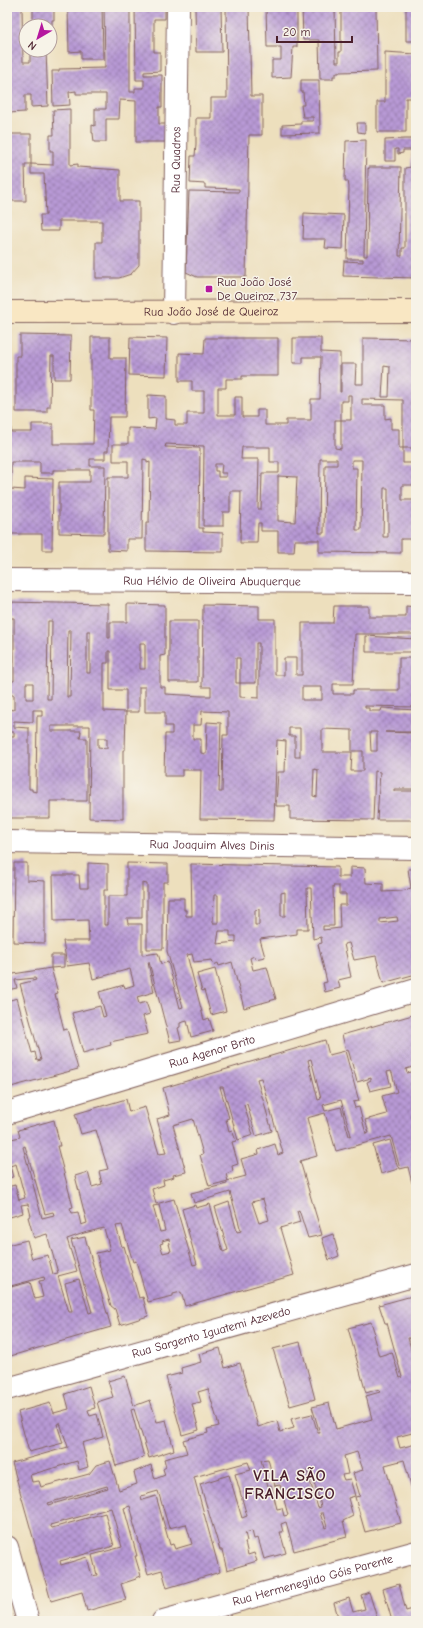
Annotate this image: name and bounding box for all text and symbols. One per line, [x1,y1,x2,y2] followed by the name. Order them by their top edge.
[18,18,58,58] north arrow
[277,18,352,44] scale bar
[283,25,311,39] text: 20 m
[25,38,39,53] text: N
[169,127,183,193] street label: Rua Quadros
[217,275,297,303] place label: Rua João José De Queiroz, 737
[204,284,214,294] marker: Rua João José De Queiroz, 737
[144,304,279,319] street label: Rua João José de Queiroz
[123,574,301,588] street label: Rua Hélvio de Oliveira Abuquerque
[150,837,274,853] street label: Rua Joaquim Alves Dinis
[167,1032,257,1071] street label: Rua Agenor Brito
[130,1303,292,1361] street label: Rua Sargento Iguatemi Azevedo
[244,1466,336,1503] district label: VILA SÃO FRANCISCO
[231,1552,394,1609] street label: Rua Hermenegildo Góis Parente

